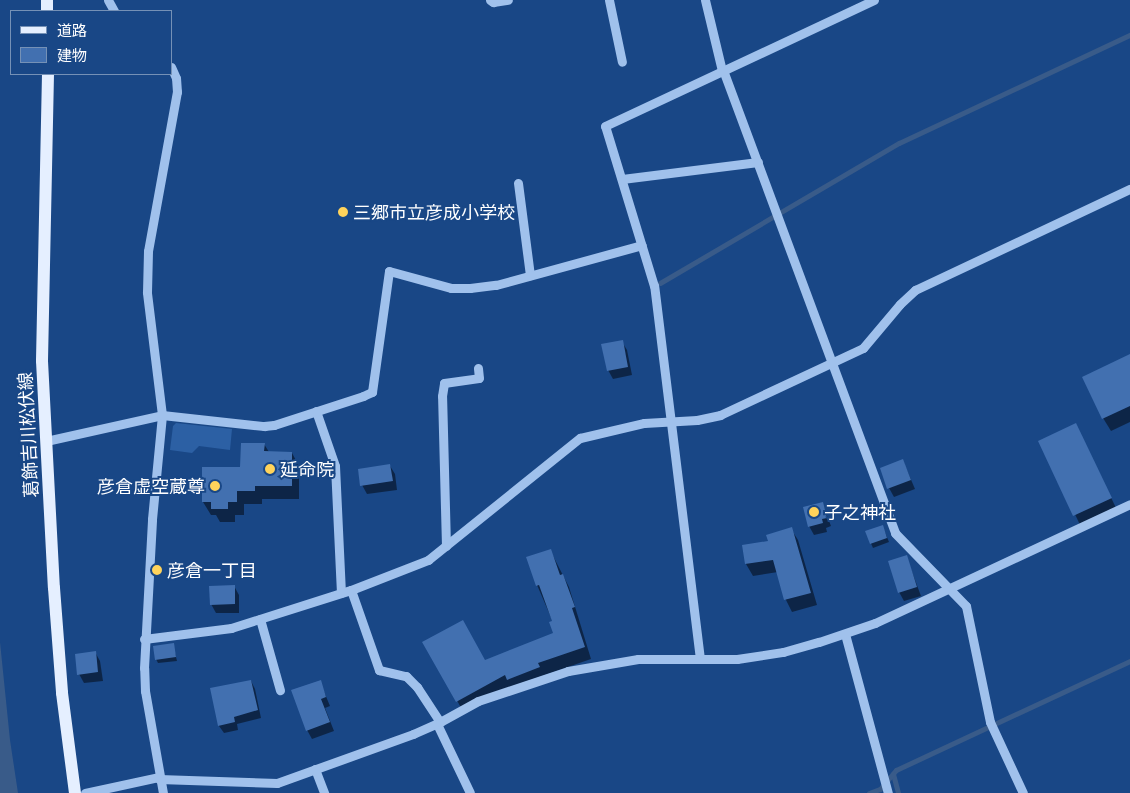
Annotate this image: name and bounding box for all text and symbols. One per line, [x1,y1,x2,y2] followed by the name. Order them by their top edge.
[10,10,172,75] legend
[57,21,87,39] text: 道路
[57,46,87,64] text: 建物
[353,201,515,223] place label: 三郷市立彦成小学校
[337,206,349,218] marker: 三郷市立彦成小学校
[14,372,42,498] street label: 葛飾吉川松伏線
[280,458,334,480] place label: 延命院
[264,463,276,475] marker: 延命院
[97,475,205,497] place label: 彦倉虚空蔵尊
[209,480,221,492] marker: 彦倉虚空蔵尊
[824,501,896,523] place label: 子之神社
[808,506,820,518] marker: 子之神社
[167,559,257,581] place label: 彦倉一丁目
[151,564,163,576] marker: 彦倉一丁目

